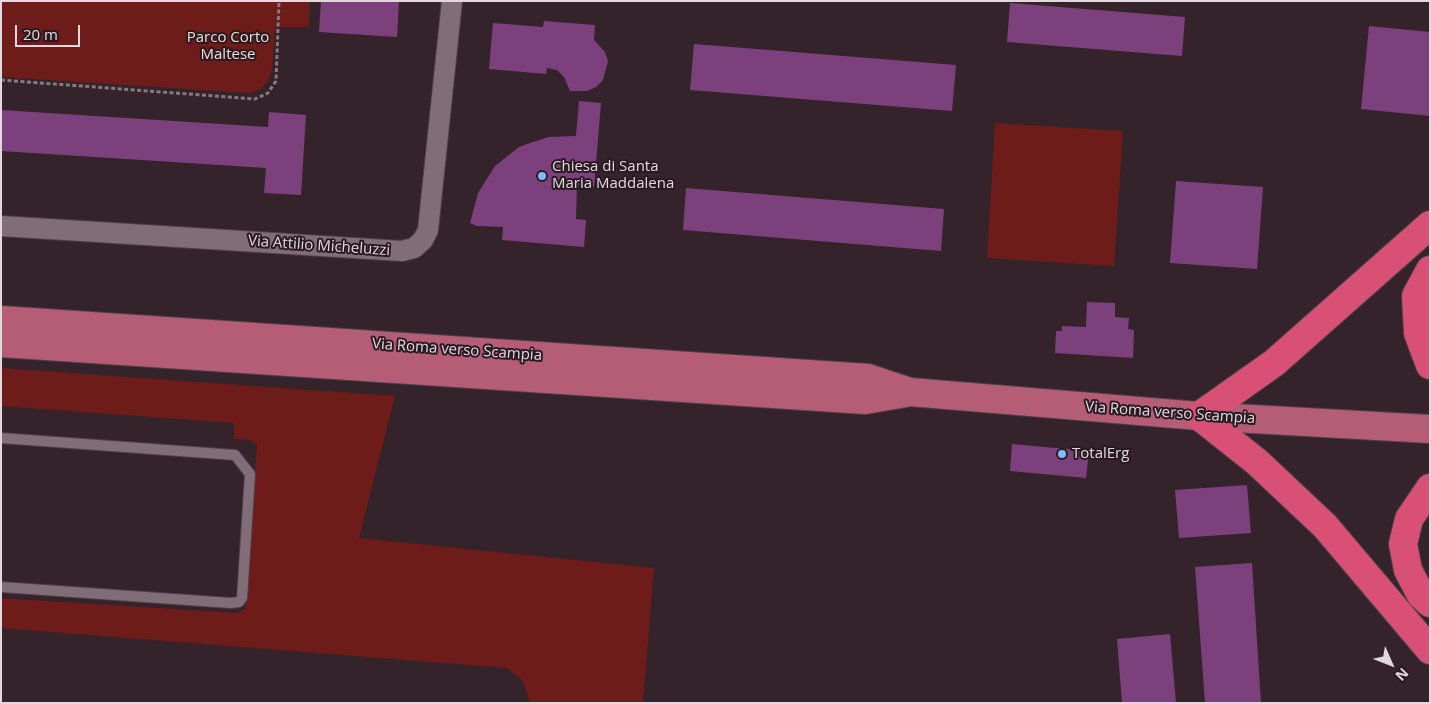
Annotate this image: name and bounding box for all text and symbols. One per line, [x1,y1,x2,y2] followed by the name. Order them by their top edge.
[18,15,82,47] scale bar
[23,24,58,44] text: 20 m
[187,29,269,64] park label: Parco Corto Maltese
[552,158,674,193] place label: Chiesa di Santa Maria Maddalena
[536,170,548,182] marker: Chiesa di Santa Maria Maddalena
[247,232,391,260] street label: Via Attilio Micheluzzi
[371,335,543,365] street label: Via Roma verso Scampia
[1084,398,1256,428] street label: Via Roma verso Scampia
[1072,445,1129,463] place label: TotalErg
[1056,448,1068,460] marker: TotalErg
[1366,639,1416,689] north arrow
[1391,664,1413,685] text: N

